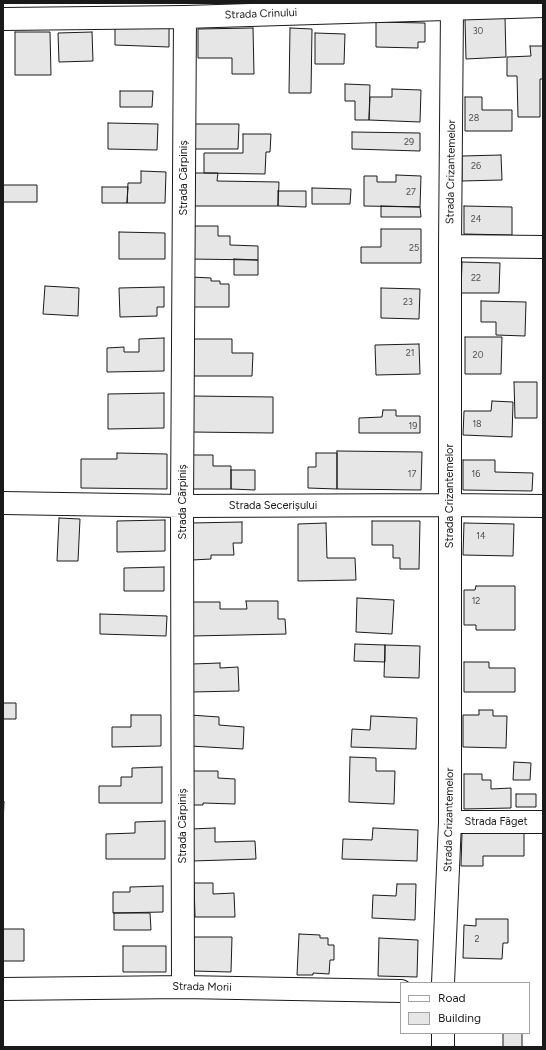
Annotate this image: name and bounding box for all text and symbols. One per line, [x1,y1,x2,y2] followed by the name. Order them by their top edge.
[224,6,298,22] street label: Strada Crinului
[473,26,483,36] house number: 30
[469,113,479,123] house number: 28
[443,120,459,224] street label: Strada Crizantemelor
[404,137,414,147] house number: 29
[177,140,191,216] street label: Strada Cărpiniș
[471,161,481,171] house number: 26
[406,187,416,197] house number: 27
[471,214,481,224] house number: 24
[409,243,419,253] house number: 25
[471,273,481,283] house number: 22
[403,297,413,307] house number: 23
[406,348,414,358] house number: 21
[473,350,483,360] house number: 20
[472,419,482,429] house number: 18
[409,421,417,431] house number: 19
[443,444,457,548] street label: Strada Crizantemelor
[176,464,190,540] street label: Strada Cărpiniș
[408,469,416,479] house number: 17
[472,469,480,479] house number: 16
[229,499,317,513] street label: Strada Secerișului
[476,531,486,541] house number: 14
[472,596,480,606] house number: 12
[441,768,457,872] street label: Strada Crizantemelor
[176,788,190,864] street label: Strada Cărpiniș
[464,815,528,829] street label: Strada Făget
[474,934,480,944] house number: 2
[172,980,232,994] street label: Strada Morii
[400,982,530,1034] legend
[438,991,466,1005] text: Road
[438,1011,481,1025] text: Building

